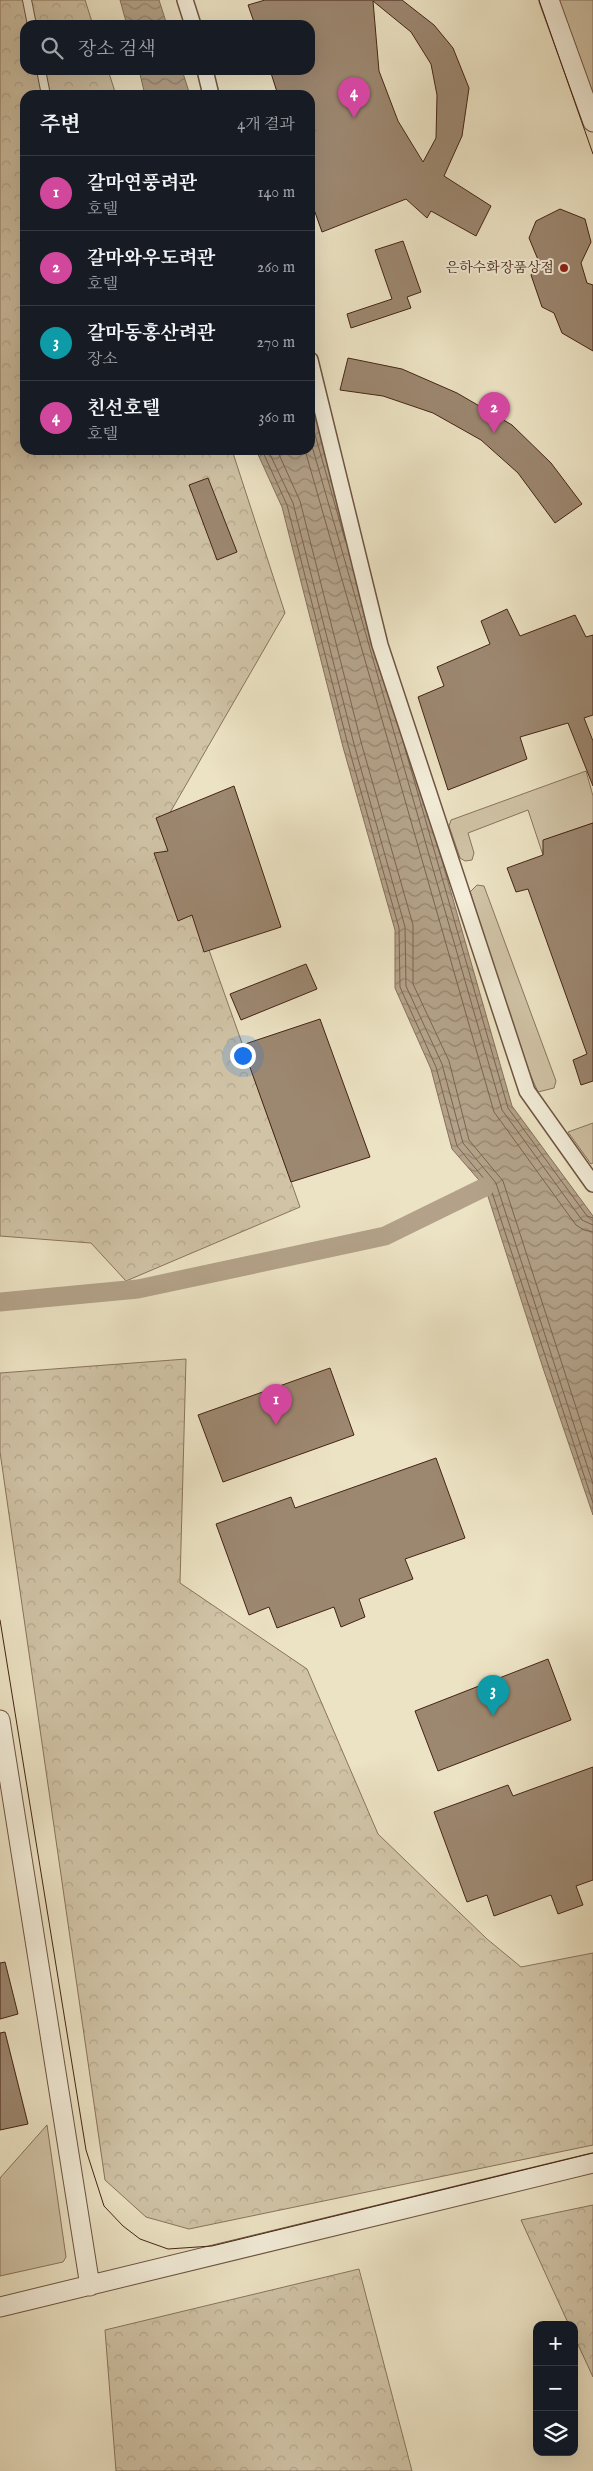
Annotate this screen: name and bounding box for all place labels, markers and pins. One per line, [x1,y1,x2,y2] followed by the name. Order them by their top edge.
[338,77,370,118] pin: 4
[446,259,554,277] place label: 은하수화장품상점
[558,262,570,274] marker: 은하수화장품상점
[478,392,510,433] pin: 2
[260,1384,292,1425] pin: 1
[477,1675,509,1716] pin: 3

